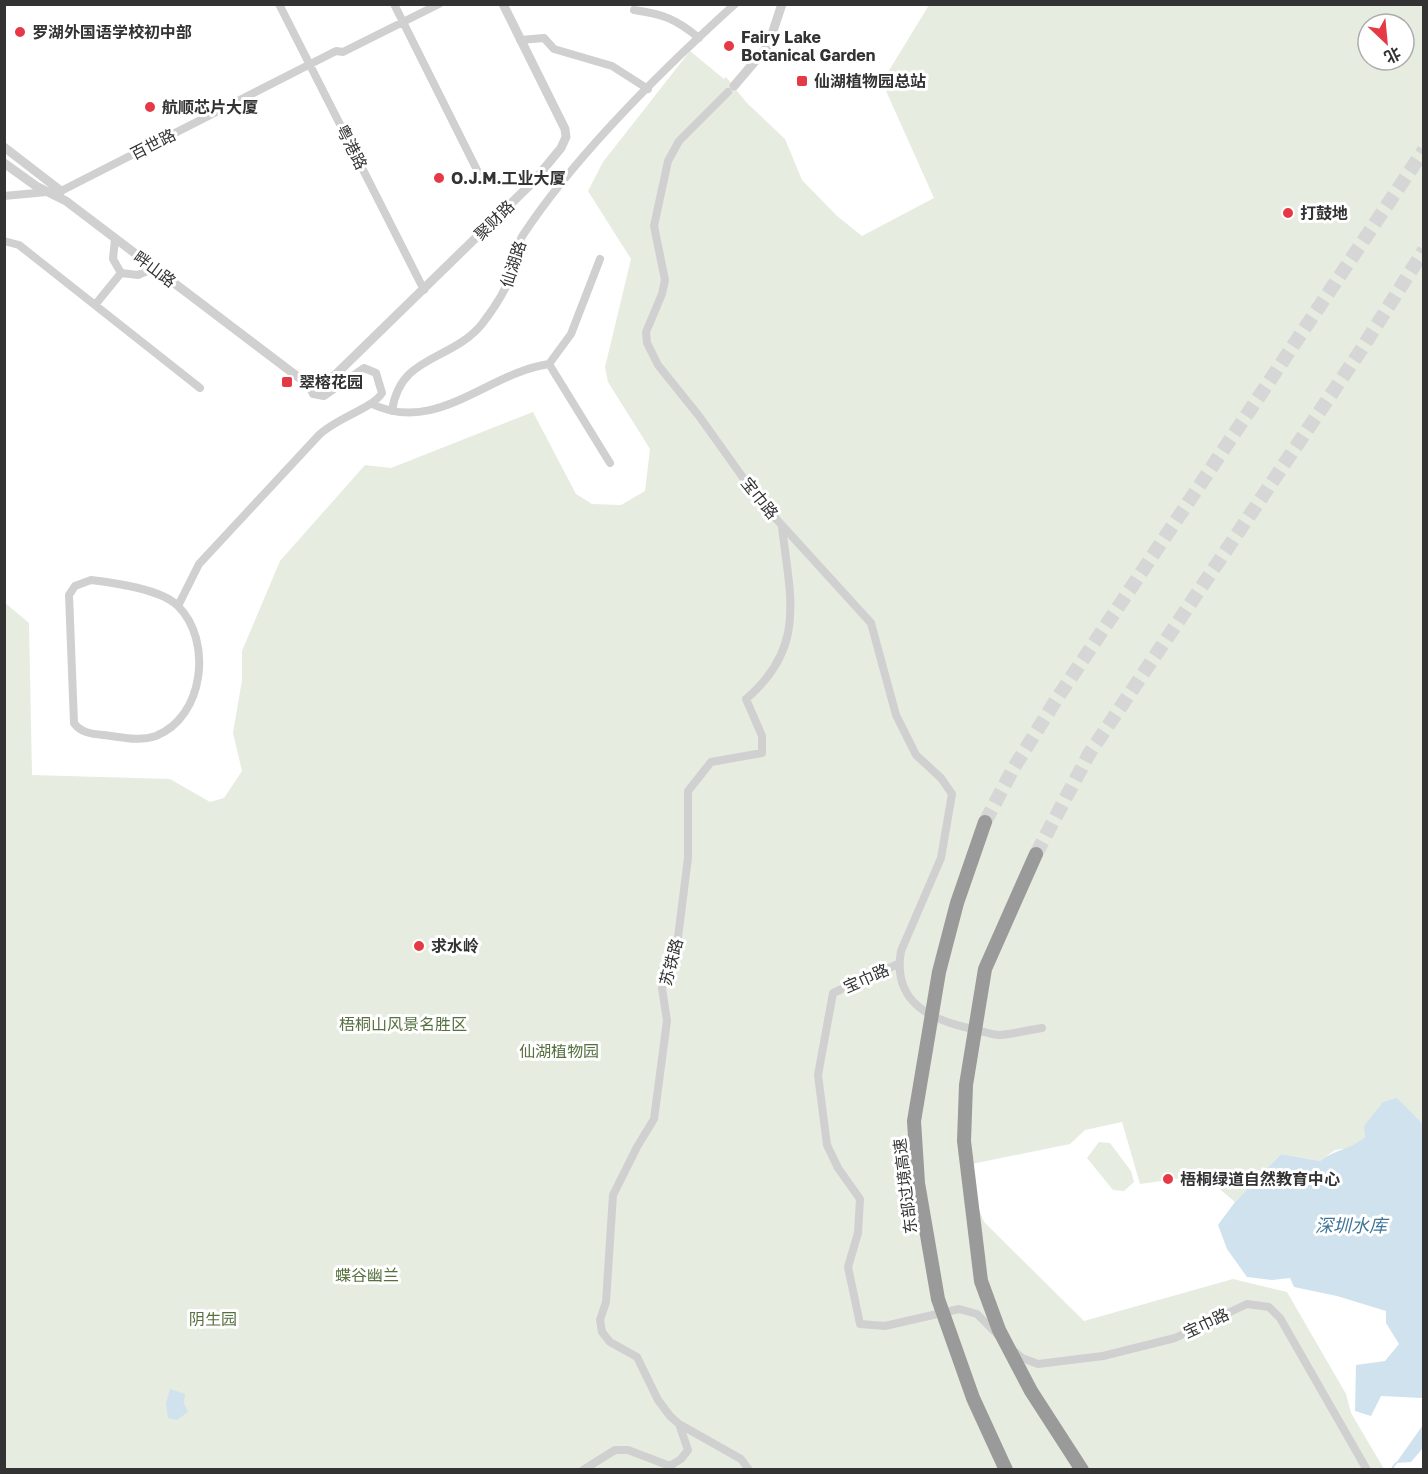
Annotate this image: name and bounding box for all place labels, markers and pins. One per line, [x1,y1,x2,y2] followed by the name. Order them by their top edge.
[32,22,192,42] place label: 罗湖外国语学校初中部
[13,25,27,39] marker: 罗湖外国语学校初中部
[741,27,875,65] place label: Fairy Lake Botanical Garden
[722,39,736,53] marker: Fairy Lake Botanical Garden
[814,71,926,91] place label: 仙湖植物园总站
[795,74,809,88] marker: 仙湖植物园总站
[162,97,258,117] place label: 航顺芯片大厦
[143,100,157,114] marker: 航顺芯片大厦
[451,168,566,188] place label: O.J.M.工业大厦
[432,171,446,185] marker: O.J.M.工业大厦
[1300,203,1348,223] place label: 打鼓地
[1281,206,1295,220] marker: 打鼓地
[299,372,363,392] place label: 翠榕花园
[280,375,294,389] marker: 翠榕花园
[431,936,479,956] place label: 求水岭
[412,939,426,953] marker: 求水岭
[1180,1169,1340,1189] place label: 梧桐绿道自然教育中心
[1161,1172,1175,1186] marker: 梧桐绿道自然教育中心

